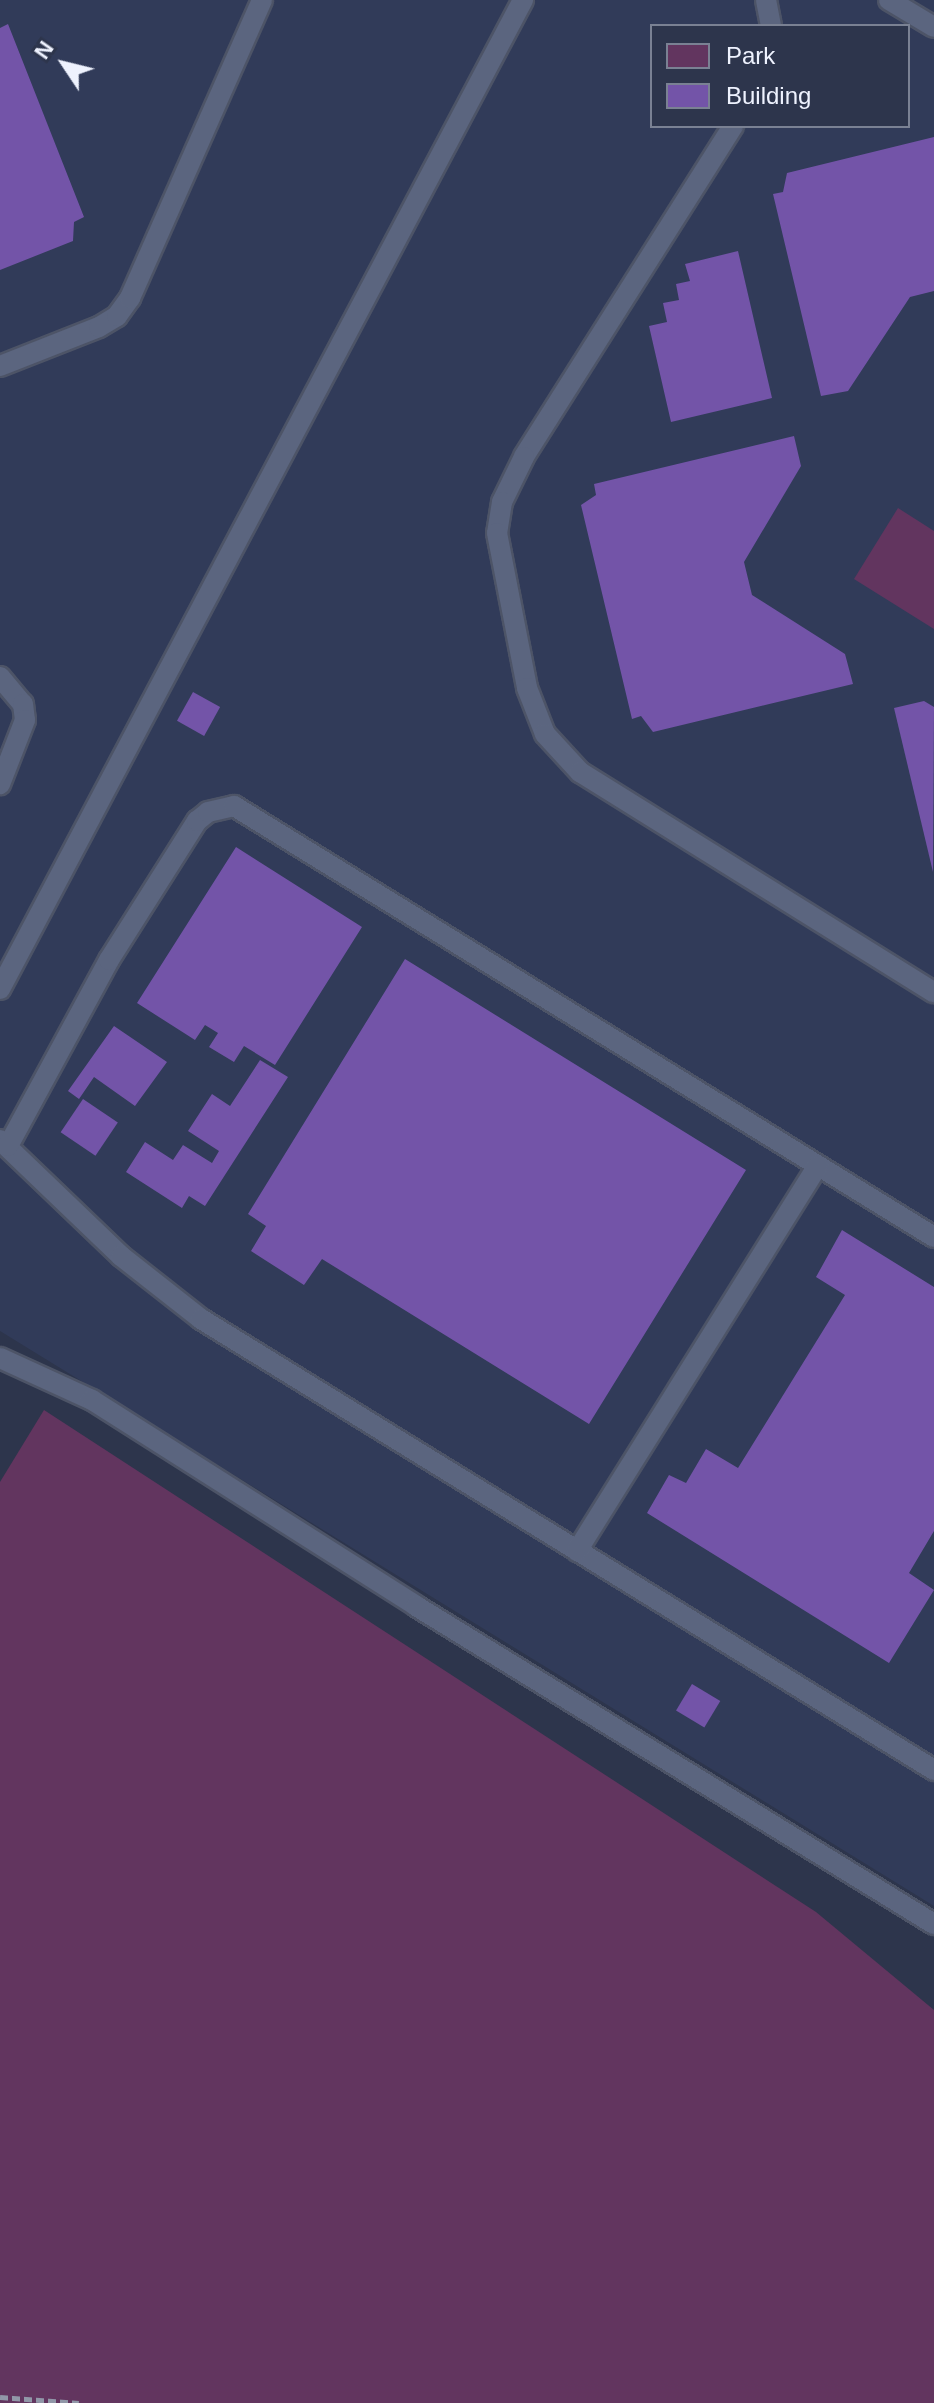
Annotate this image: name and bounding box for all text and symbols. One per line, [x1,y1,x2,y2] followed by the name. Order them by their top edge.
[24,24,104,104] north arrow
[650,24,910,128] legend
[29,36,59,64] text: N
[726,42,775,69] text: Park
[726,82,811,109] text: Building

